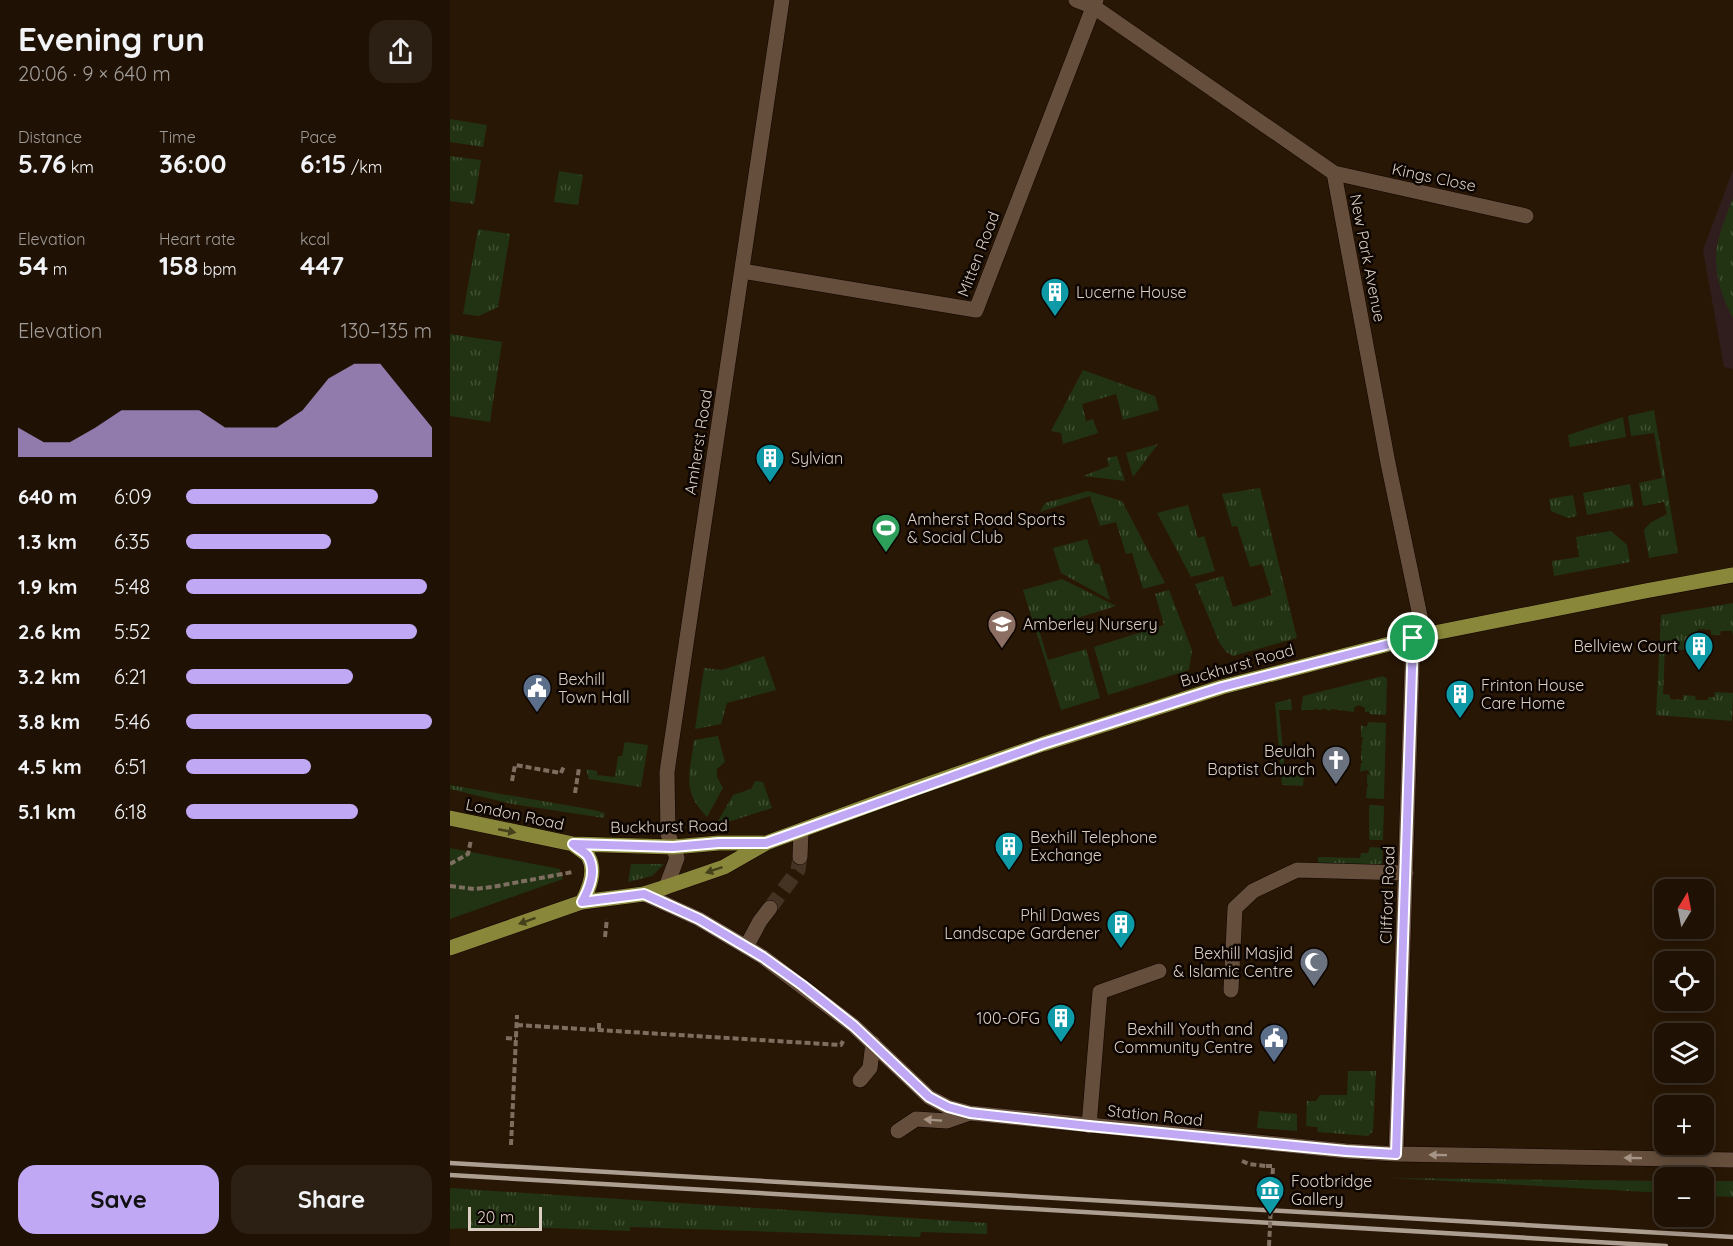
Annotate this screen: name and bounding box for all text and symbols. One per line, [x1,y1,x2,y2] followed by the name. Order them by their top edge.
[18,18,205,59] text: Evening run
[369,20,432,83] button: share
[18,61,171,86] text: 20:06 · 9 × 640 m
[18,127,82,147] text: Distance
[159,127,196,147] text: Time
[300,127,336,147] text: Pace
[18,147,66,180] text: 5.76
[159,147,226,180] text: 36:00
[300,147,347,180] text: 6:15
[66,157,94,177] text: km
[347,157,382,177] text: /km
[1390,158,1478,196] street label: Kings Close
[1346,192,1390,324] street label: New Park Avenue
[953,209,1003,299] street label: Mitten Road
[18,229,85,249] text: Elevation
[159,229,235,249] text: Heart rate
[300,229,330,249] text: kcal
[18,249,48,282] text: 54
[159,249,198,282] text: 158
[300,249,344,282] text: 447
[48,259,67,279] text: m
[198,259,237,279] text: bpm
[1039,276,1071,318] building icon: Lucerne House
[1076,282,1187,302] place label: Lucerne House
[18,318,102,343] text: Elevation
[340,318,432,343] text: 130–135 m
[680,388,716,496] street label: Amherst Road
[754,442,786,484] building icon: Sylvian
[791,448,843,468] place label: Sylvian
[18,484,77,509] text: 640 m
[114,484,152,509] text: 6:09
[907,509,1065,547] place label: Amherst Road Sports & Social Club
[870,512,902,554] sports icon: Amherst Road Sports & Social Club
[18,529,77,554] text: 1.3 km
[114,529,150,554] text: 6:35
[18,574,78,599] text: 1.9 km
[114,574,150,599] text: 5:48
[986,608,1018,650] school or university icon: Amberley Nursery
[1387,612,1438,663] pin
[1023,614,1157,634] place label: Amberley Nursery
[18,619,81,644] text: 2.6 km
[114,619,151,644] text: 5:52
[1396,621,1429,654] icon: arrive
[1683,630,1715,672] building icon: Bellview Court
[1573,636,1678,656] place label: Bellview Court
[1178,639,1296,691] street label: Buckhurst Road
[18,664,81,689] text: 3.2 km
[114,664,147,689] text: 6:21
[558,669,630,707] place label: Bexhill Town Hall
[521,672,553,714] public building icon: Bexhill Town Hall
[1481,675,1584,713] place label: Frinton House Care Home
[1444,678,1476,720] building icon: Frinton House Care Home
[18,709,80,734] text: 3.8 km
[114,709,150,734] text: 5:46
[1207,741,1315,779] place label: Beulah Baptist Church
[1320,744,1352,786] church icon: Beulah Baptist Church
[18,754,82,779] text: 4.5 km
[114,754,147,779] text: 6:51
[464,794,566,834] street label: London Road
[18,799,76,824] text: 5.1 km
[114,799,147,824] text: 6:18
[610,815,728,837] street label: Buckhurst Road
[498,827,517,836] one-way arrow
[1030,827,1157,865] place label: Bexhill Telephone Exchange
[993,830,1025,872] building icon: Bexhill Telephone Exchange
[1375,846,1399,944] street label: Clifford Road
[705,866,723,875] one-way arrow
[1654,879,1714,939] north arrow
[1654,879,1714,1227] map controls
[944,905,1100,943] place label: Phil Dawes Landscape Gardener
[1105,908,1137,950] building icon: Phil Dawes Landscape Gardener
[518,917,536,927] one-way arrow
[1173,943,1293,981] place label: Bexhill Masjid & Islamic Centre
[1298,946,1330,988] mosque icon: Bexhill Masjid & Islamic Centre
[1654,951,1714,1011] button: locate
[1045,1002,1077,1044] building icon: 100-OFG
[977,1008,1040,1028] place label: 100-OFG
[1114,1019,1253,1057] place label: Bexhill Youth and Community Centre
[1258,1022,1290,1064] public building icon: Bexhill Youth and Community Centre
[1654,1023,1714,1083] button: layers
[1654,1095,1714,1155] button: +
[1106,1100,1204,1130] street label: Station Road
[924,1116,943,1125] one-way arrow
[1428,1150,1447,1160] one-way arrow
[1623,1153,1642,1163] one-way arrow
[18,1165,219,1234] button: Save
[231,1165,432,1234] button: Share
[1654,1167,1714,1227] button: −
[1291,1171,1372,1209] place label: Footbridge Gallery
[1254,1174,1286,1216] museum icon: Footbridge Gallery
[468,1204,542,1232] scale bar
[477,1207,514,1227] text: 20 m

